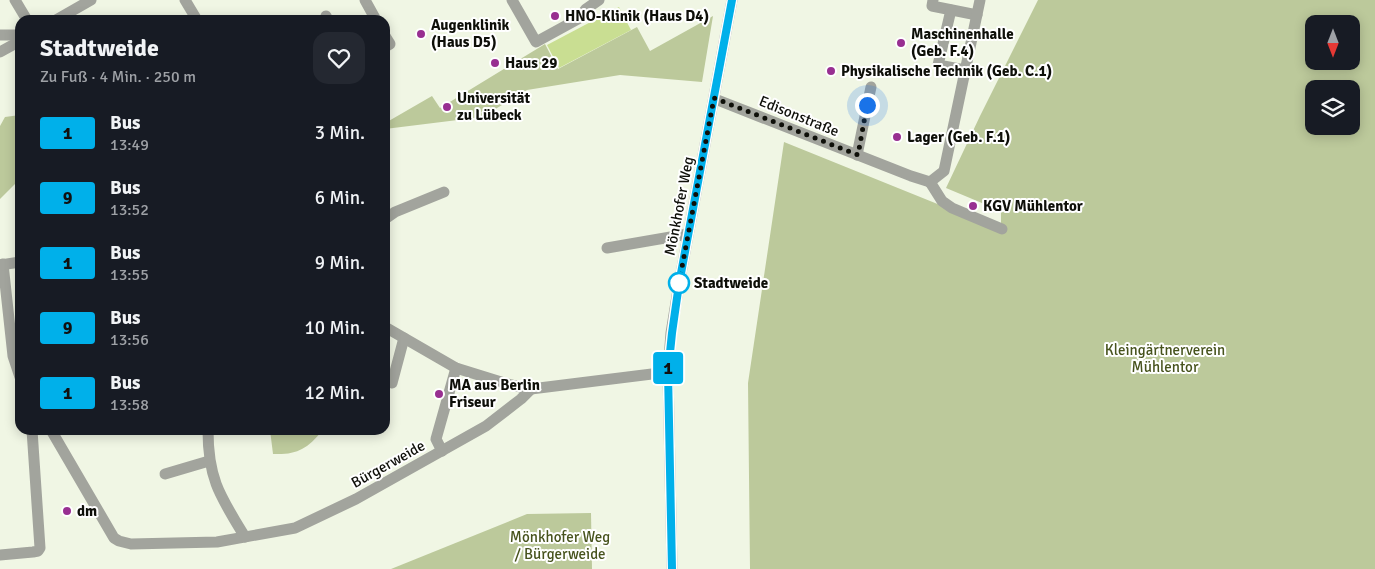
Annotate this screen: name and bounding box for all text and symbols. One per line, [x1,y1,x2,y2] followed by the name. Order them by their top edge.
[565,7,709,25] place label: HNO-Klinik (Haus D4)
[549,10,561,22] marker: HNO-Klinik (Haus D4)
[1305,15,1360,70] north arrow
[1305,15,1360,135] map controls
[431,16,510,51] place label: Augenklinik (Haus D5)
[911,25,1014,60] place label: Maschinenhalle (Geb. F.4)
[415,28,427,40] marker: Augenklinik (Haus D5)
[313,32,365,84] button: heart
[40,33,159,63] text: Stadtweide
[895,37,907,49] marker: Maschinenhalle (Geb. F.4)
[505,54,557,72] place label: Haus 29
[489,57,501,69] marker: Haus 29
[841,62,1052,80] place label: Physikalische Technik (Geb. C.1)
[825,65,837,77] marker: Physikalische Technik (Geb. C.1)
[40,67,196,87] text: Zu Fuß · 4 Min. · 250 m
[1305,80,1360,135] button: layers
[457,89,530,124] place label: Universität zu Lübeck
[756,92,842,140] street label: Edisonstraße
[855,93,880,118] your location
[441,101,453,113] marker: Universität zu Lübeck
[110,111,141,135] text: Bus
[315,121,365,145] text: 3 Min.
[63,122,72,144] text: 1
[907,128,1010,146] place label: Lager (Geb. F.1)
[891,131,903,143] marker: Lager (Geb. F.1)
[110,135,149,155] text: 13:49
[661,155,697,257] street label: Mönkhofer Weg
[110,176,141,200] text: Bus
[315,186,365,210] text: 6 Min.
[63,187,72,209] text: 9
[983,197,1083,215] place label: KGV Mühlentor
[110,200,149,220] text: 13:52
[967,200,979,212] marker: KGV Mühlentor
[110,241,141,265] text: Bus
[315,251,365,275] text: 9 Min.
[63,252,72,274] text: 1
[110,265,149,285] text: 13:55
[668,272,690,294] marker: Stadtweide
[694,274,768,292] place label: Stadtweide
[110,306,141,330] text: Bus
[304,316,365,340] text: 10 Min.
[63,317,72,339] text: 9
[110,330,149,350] text: 13:56
[1105,341,1225,376] park label: Kleingärtnerverein Mühlentor
[652,352,684,384] line badge: 1
[663,357,673,379] text: 1
[110,371,141,395] text: Bus
[449,376,540,411] place label: MA aus Berlin Friseur
[304,381,365,405] text: 12 Min.
[63,382,72,404] text: 1
[433,388,445,400] marker: MA aus Berlin Friseur
[110,395,149,415] text: 13:58
[348,436,428,492] street label: Bürgerweide
[77,502,97,520] place label: dm
[61,505,73,517] marker: dm
[510,528,610,563] park label: Mönkhofer Weg / Bürgerweide

